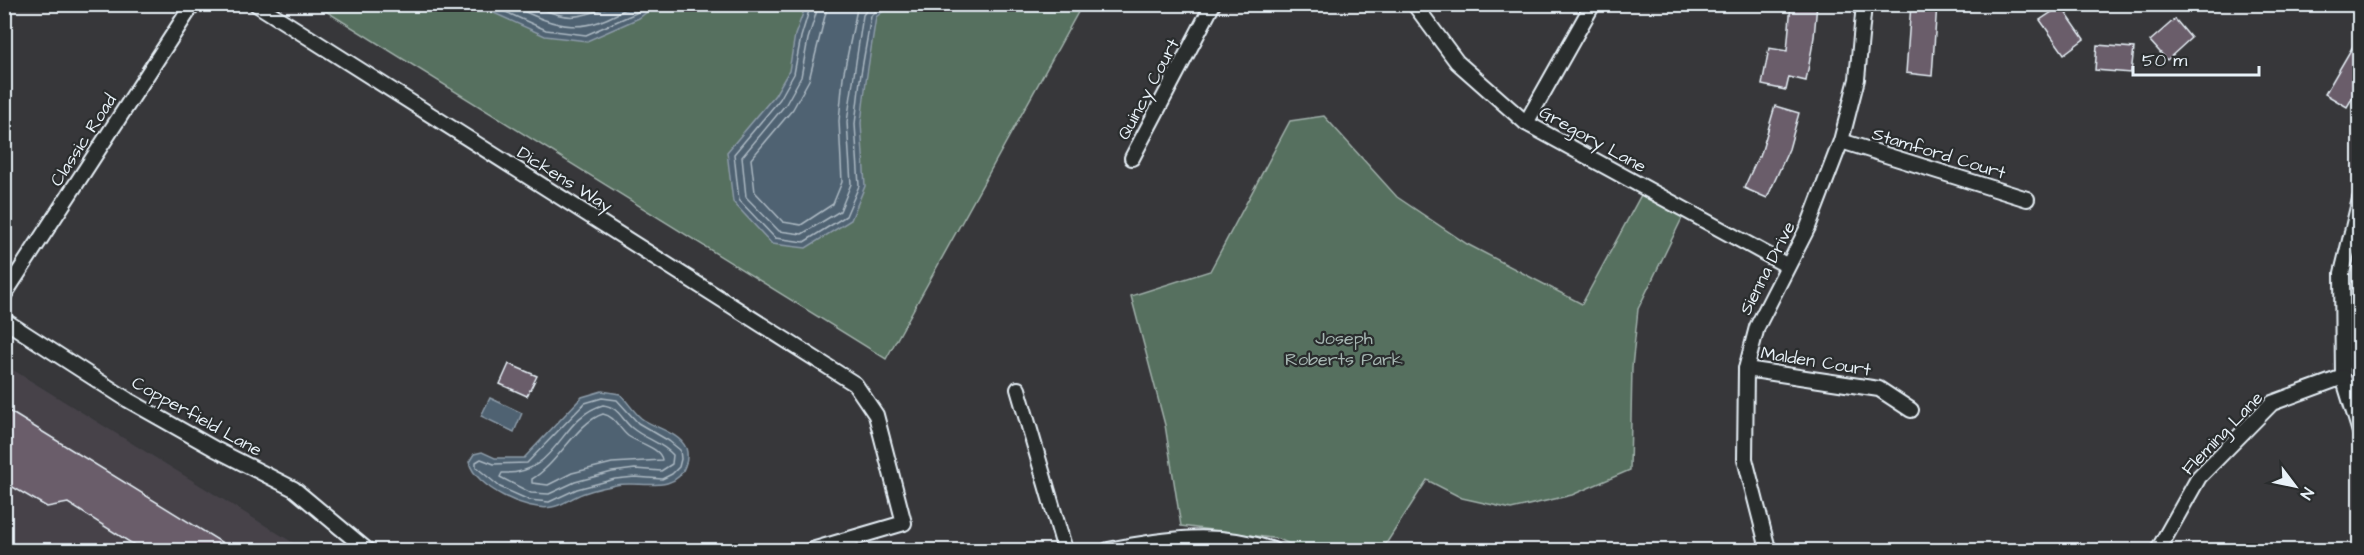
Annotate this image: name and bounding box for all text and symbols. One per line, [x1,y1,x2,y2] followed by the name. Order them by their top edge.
[1111,34,1187,145] street label: Quincy Court
[2133,39,2259,77] scale bar
[2142,48,2187,73] text: 50 m
[44,89,123,191] street label: Classic Road
[1534,100,1651,180] street label: Gregory Lane
[1869,121,2009,186] street label: Stamford Court
[512,140,617,219] street label: Dickens Way
[1733,217,1802,319] street label: Sienna Drive
[1285,326,1403,372] park label: Joseph Roberts Park
[1759,340,1874,383] street label: Malden Court
[127,370,267,463] street label: Copperfield Lane
[2176,386,2270,481] street label: Fleming Lane
[2265,456,2325,516] north arrow
[2295,483,2319,504] text: N

